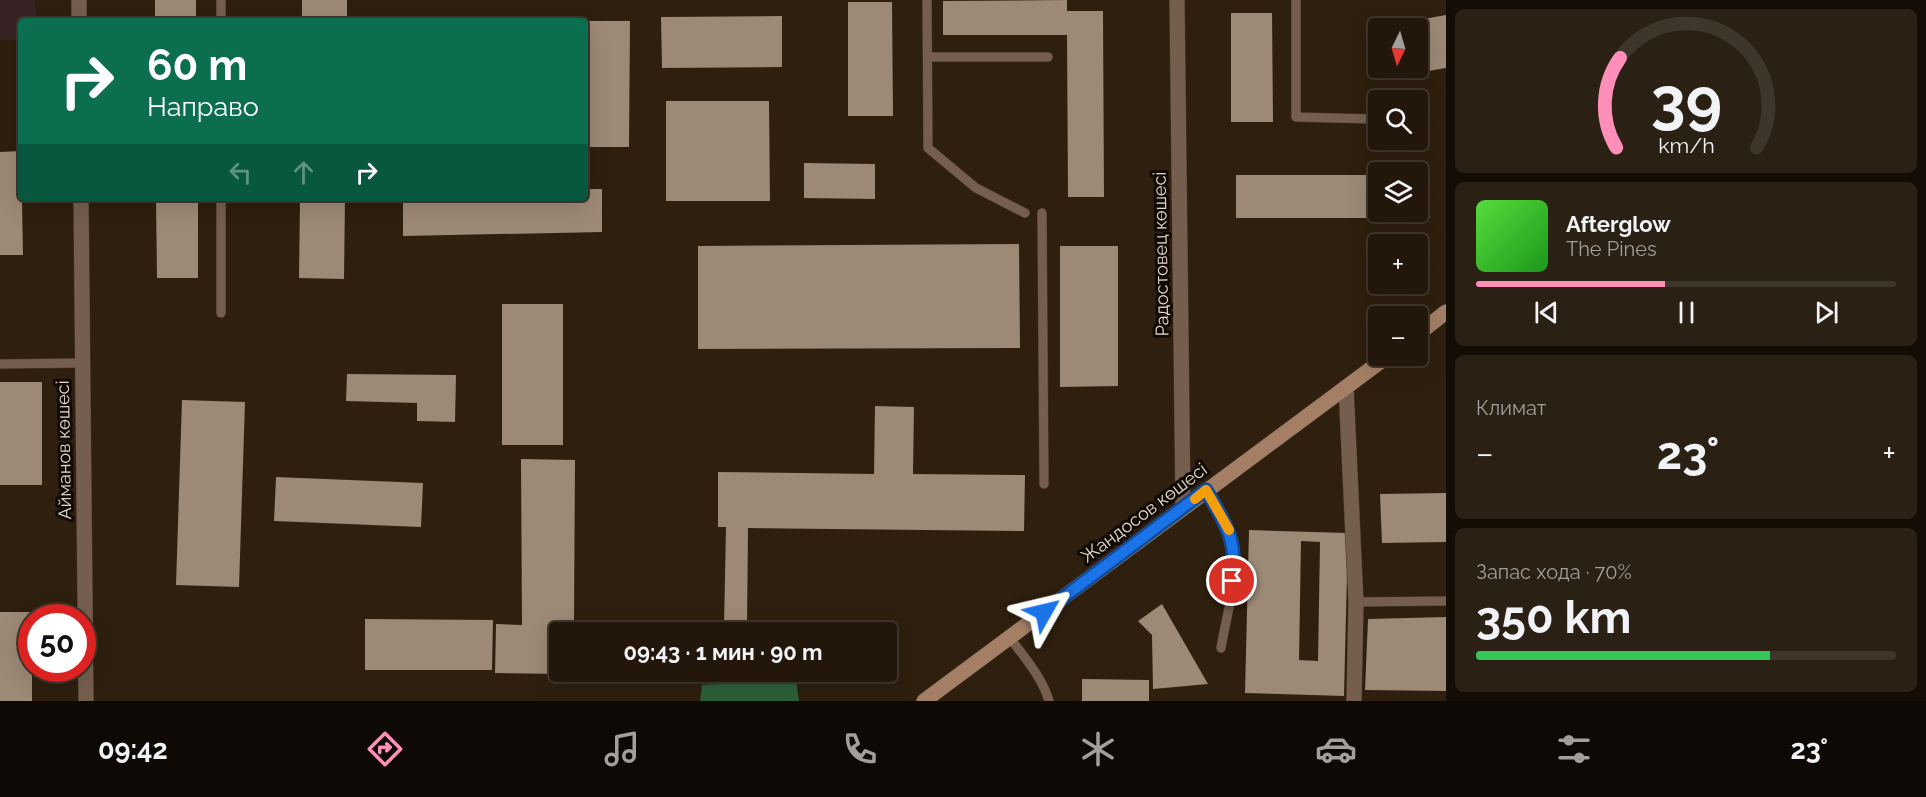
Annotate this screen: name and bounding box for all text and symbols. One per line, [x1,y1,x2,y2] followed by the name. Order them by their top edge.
[1368,18,1428,78] north arrow
[1368,18,1428,366] map controls
[147,41,247,90] text: 60 m
[48,42,126,120] icon: right
[1650,63,1722,137] text: 39
[1368,90,1428,150] button: search
[147,91,259,122] text: Направо
[1658,133,1714,158] text: km/h
[224,156,257,189] icon: left
[287,156,320,189] icon: ahead
[350,156,383,189] icon: right
[1368,162,1428,222] button: layers
[1149,171,1172,337] street label: Радостовец көшесі
[1566,211,1671,237] text: Afterglow
[1368,234,1428,294] button: +
[1566,237,1657,261] text: The Pines
[1530,296,1563,329] icon: previous
[1670,296,1703,329] icon: pause
[1810,296,1843,329] icon: next
[1368,306,1428,366] button: −
[52,380,75,520] street label: Айманов көшесі
[1476,396,1546,420] text: Климат
[1657,427,1719,480] text: 23°
[1476,434,1494,473] text: −
[1882,434,1896,473] text: +
[1077,458,1211,567] street label: Жандосов көшесі
[1206,555,1257,606] pin
[1476,560,1632,584] text: Запас хода · 70%
[1215,564,1248,597] icon: arrive
[1012,580,1076,644] position arrow
[1476,591,1631,644] text: 350 km
[18,604,96,682] speed limit sign: 50
[624,639,822,665] text: 09:43 · 1 мин · 90 m
[364,728,406,770] icon: directions
[601,728,643,770] icon: music
[839,728,881,770] icon: phone
[1077,728,1119,770] icon: climate
[1315,728,1357,770] icon: car
[1553,728,1595,770] icon: filters
[98,734,168,765] text: 09:42
[1791,734,1828,765] text: 23°

